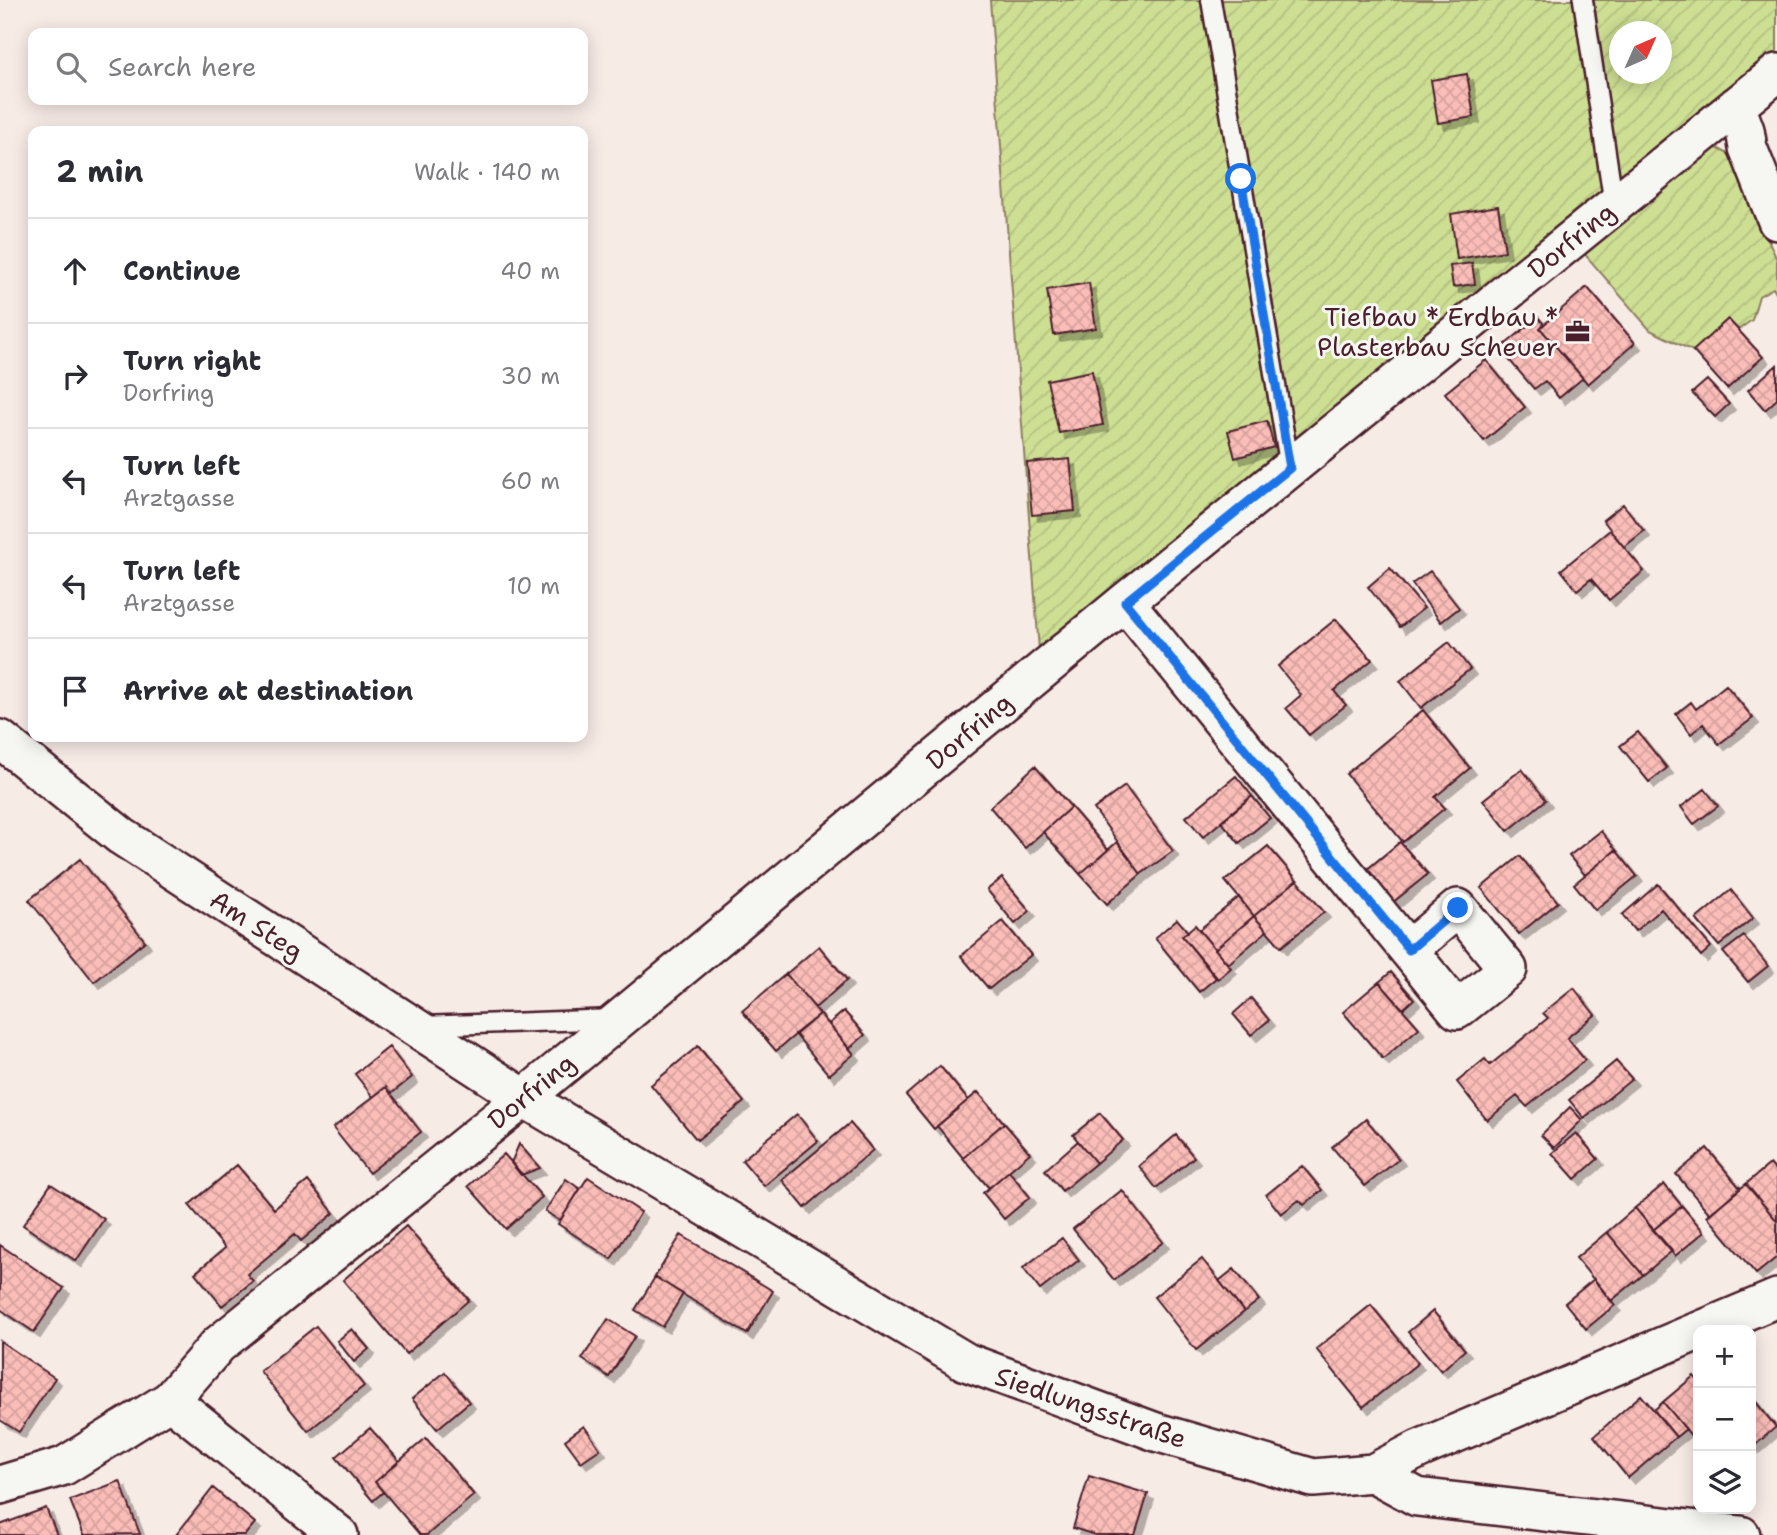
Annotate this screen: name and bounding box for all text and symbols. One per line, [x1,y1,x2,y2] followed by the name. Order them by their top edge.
[1609,21,1672,84] north arrow
[28,28,588,105] search box
[52,48,90,86] icon: search
[108,49,257,84] text: Search here
[56,151,143,192] text: 2 min
[414,157,560,187] text: Walk · 140 m
[1225,163,1256,194] route start
[1520,194,1622,286] street label: Dorfring
[56,252,94,290] icon: ahead
[123,253,241,288] text: Continue
[500,256,560,286] text: 40 m
[1317,299,1558,364] place label: Tiefbau * Erdbau * Plasterbau Scheuer
[1564,317,1592,345] office icon: Tiefbau * Erdbau * Plasterbau Scheuer
[123,343,261,378] text: Turn right
[56,357,94,395] icon: right
[501,361,560,391] text: 30 m
[123,378,214,408] text: Dorfring
[123,448,240,483] text: Turn left
[56,462,94,500] icon: left
[501,466,560,496] text: 60 m
[123,483,235,513] text: Arztgasse
[123,553,240,588] text: Turn left
[56,567,94,605] icon: left
[507,571,560,601] text: 10 m
[123,588,235,618] text: Arztgasse
[56,672,94,710] icon: arrive
[123,673,413,708] text: Arrive at destination
[918,684,1020,778] street label: Dorfring
[203,882,311,968] street label: Am Steg
[1442,892,1473,923] route end
[480,1045,582,1137] street label: Dorfring
[1693,1325,1756,1514] map controls
[1693,1325,1756,1388] button: +
[991,1358,1191,1456] street label: Siedlungsstraße
[1693,1388,1756,1451] button: −
[1693,1451,1756,1514] button: layers

